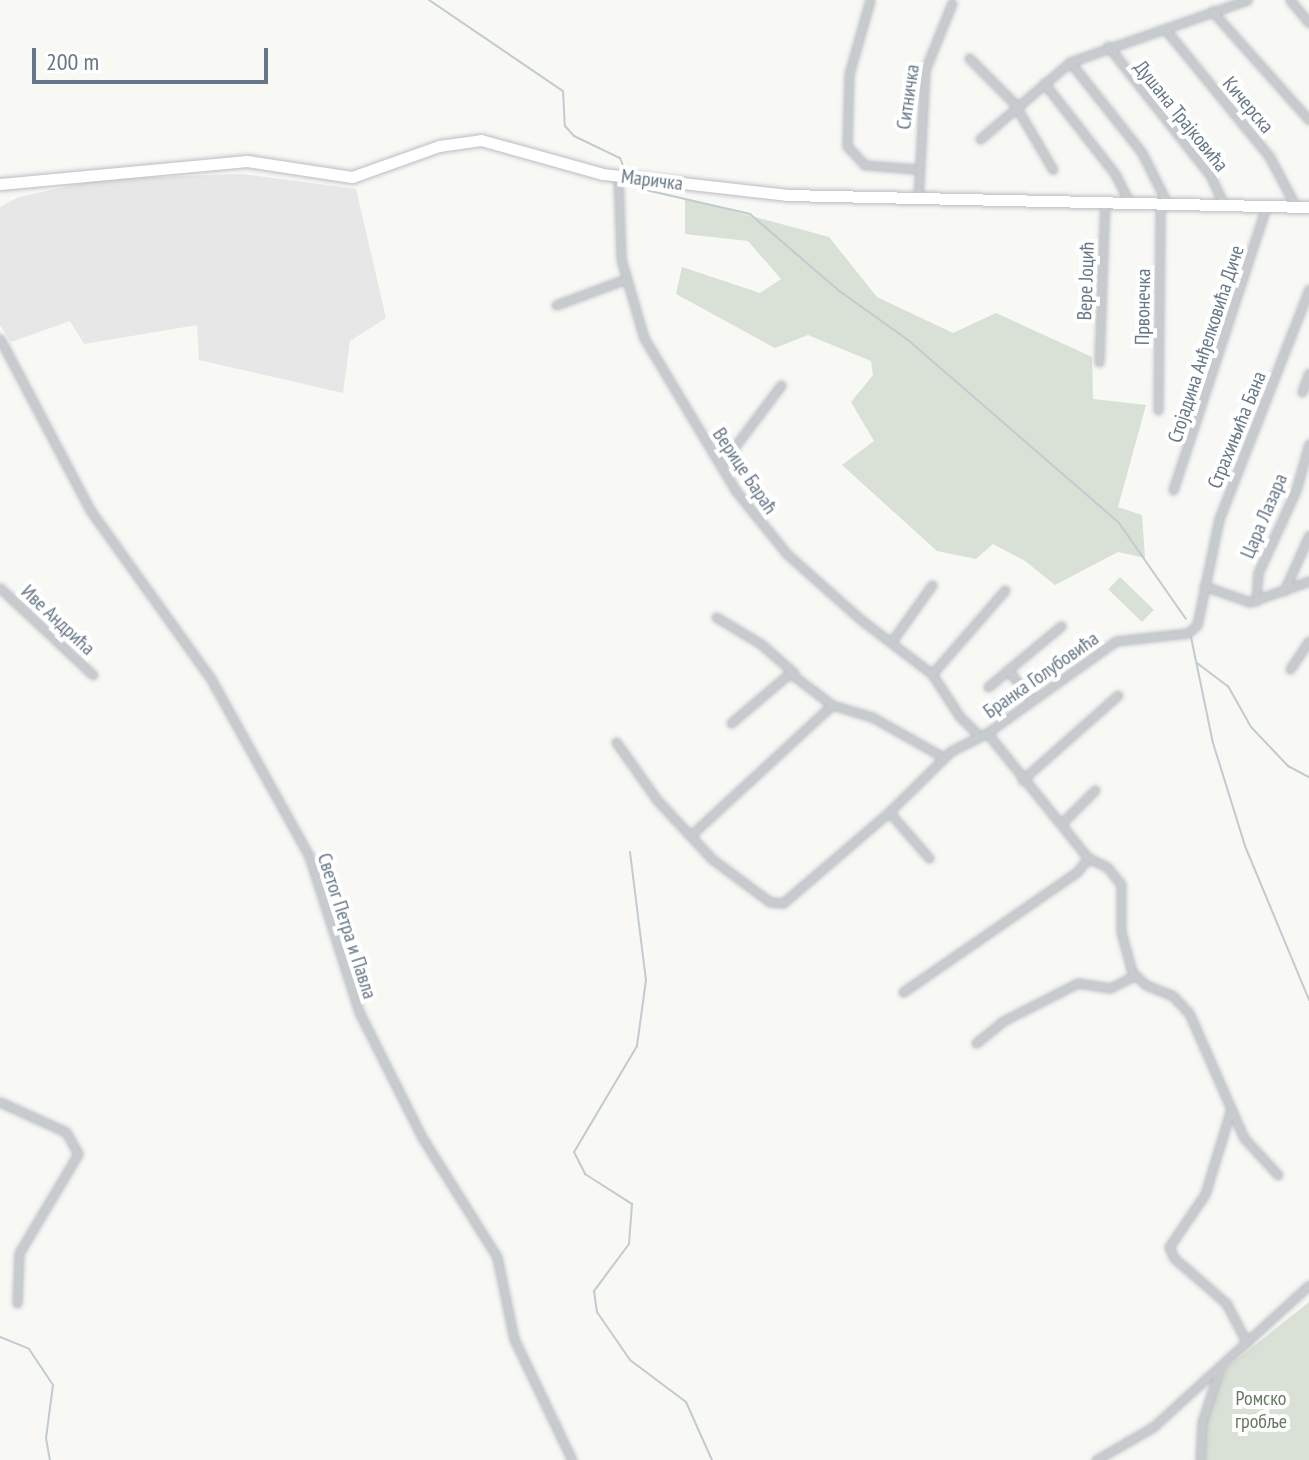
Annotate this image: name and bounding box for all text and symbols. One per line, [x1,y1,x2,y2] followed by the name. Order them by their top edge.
[36,32,272,82] scale bar
[46,46,99,77] text: 200 m
[1129,55,1233,177] street label: Душана Трајковића
[892,63,924,131] street label: Ситничка
[1217,72,1279,138] street label: Кичерска
[620,164,684,196] street label: Маричка
[1073,241,1099,321] street label: Вере Јоцић
[1163,242,1249,446] street label: Стојадина Анђелковића Диче
[1130,269,1156,345] street label: Првонечка
[1203,368,1271,492] street label: Страхињића Бана
[707,423,783,519] street label: Верице Бараћ
[1235,470,1293,562] street label: Цара Лазара
[16,580,100,660] street label: Иве Андрића
[979,626,1103,724] street label: Бранка Голубовића
[312,850,382,1002] street label: Светог Петра и Павла
[1235,1386,1287,1433] park label: Ромско гробље

